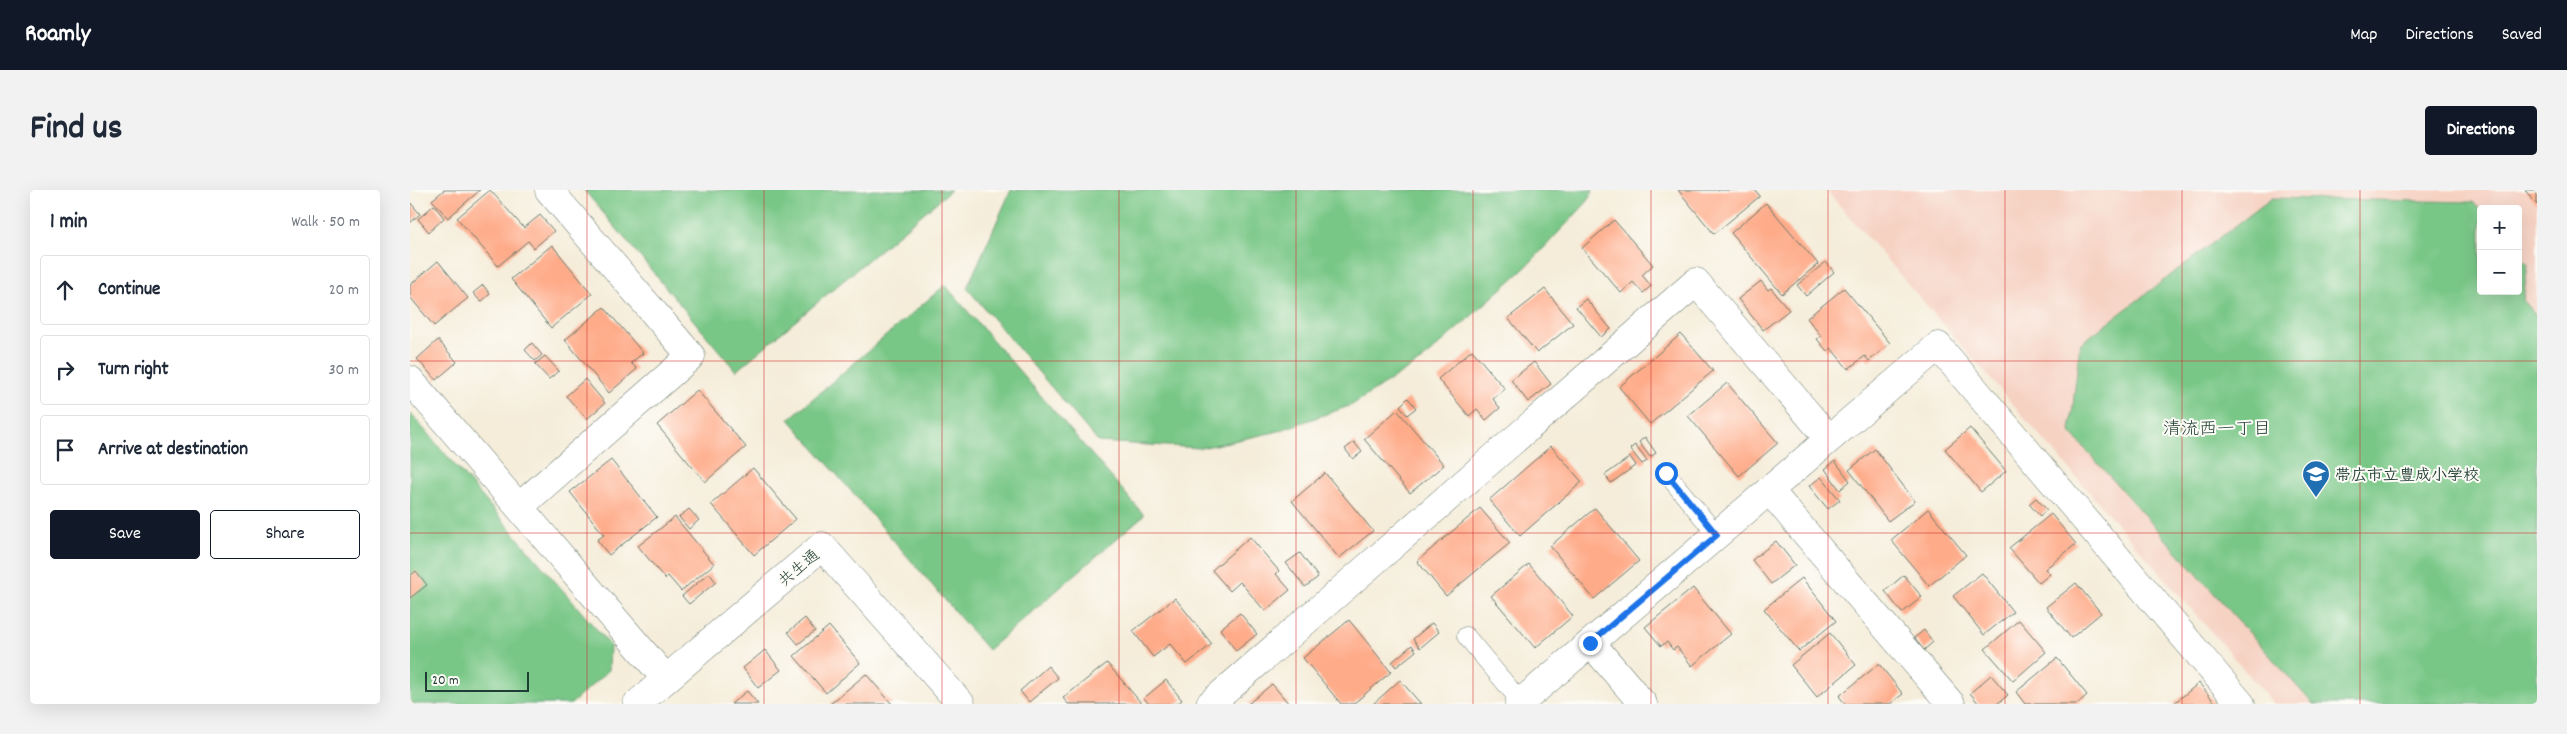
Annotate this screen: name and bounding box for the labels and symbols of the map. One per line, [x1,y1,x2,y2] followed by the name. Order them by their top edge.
[2163,418,2271,443] district label: 清流西一丁目
[2301,459,2331,498] school or university icon: 帯広市立豊成小学校
[1655,462,1678,485] route start
[2335,465,2479,488] place label: 帯広市立豊成小学校
[774,545,825,593] street label: 共生通
[1579,632,1602,655] route end
[425,669,529,692] scale bar

